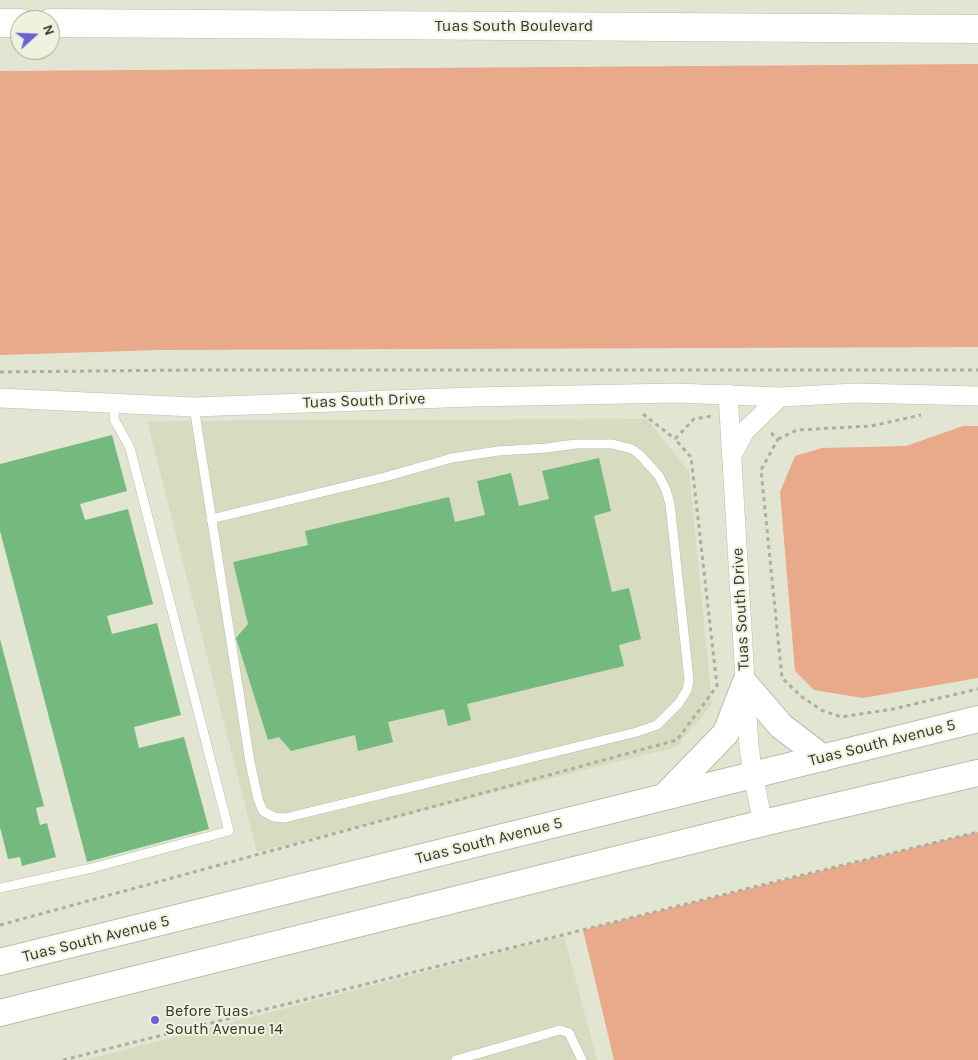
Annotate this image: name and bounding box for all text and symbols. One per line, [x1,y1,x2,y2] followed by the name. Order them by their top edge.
[10,10,60,60] north arrow
[435,16,593,36] street label: Tuas South Boulevard
[39,22,58,38] text: N
[302,389,426,413] street label: Tuas South Drive
[728,547,754,671] street label: Tuas South Drive
[807,715,957,771] street label: Tuas South Avenue 5
[414,813,564,869] street label: Tuas South Avenue 5
[21,911,171,967] street label: Tuas South Avenue 5
[165,1001,283,1039] place label: Before Tuas South Avenue 14
[149,1014,161,1026] marker: Before Tuas South Avenue 14

